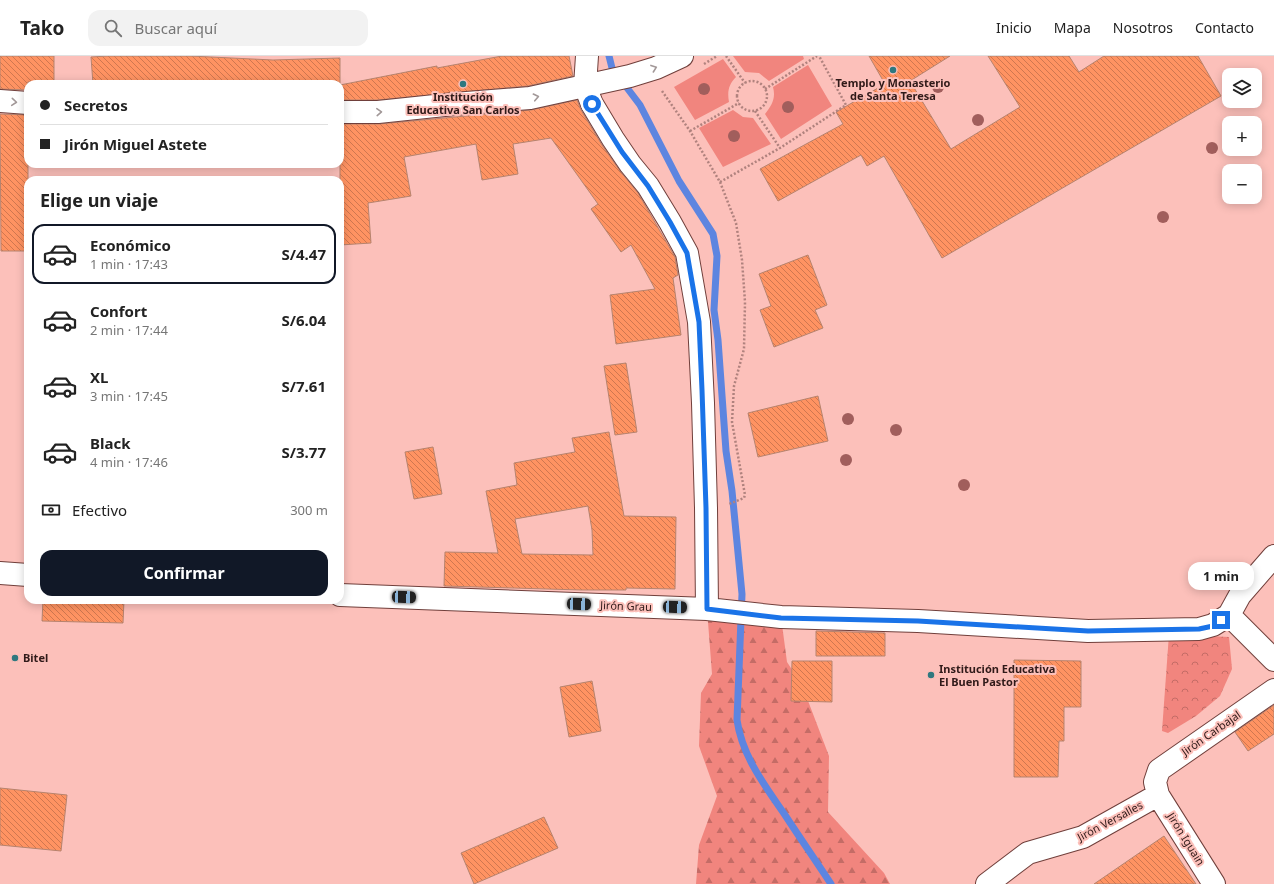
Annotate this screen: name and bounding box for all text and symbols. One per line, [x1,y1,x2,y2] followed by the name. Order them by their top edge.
[88,10,368,46] search box
[20,15,64,41] text: Tako
[102,17,124,39] icon: search
[134,18,217,38] text: Buscar aquí
[996,18,1032,37] text: Inicio
[1054,18,1091,37] text: Mapa
[1113,18,1173,37] text: Nosotros
[1195,18,1254,37] text: Contacto
[650,65,657,73] one-way arrow
[888,65,898,75] marker: Templo y Monasterio de Santa Teresa
[1222,68,1262,204] map controls
[1222,68,1262,108] button: layers
[836,75,951,103] place label: Templo y Monasterio de Santa Teresa
[458,79,468,89] marker: Institución Educativa San Carlos
[406,89,520,117] place label: Institución Educativa San Carlos
[533,93,539,102] one-way arrow
[64,95,128,115] text: Secretos
[583,95,601,113] route start
[11,97,17,106] one-way arrow
[376,107,382,116] one-way arrow
[1222,116,1262,156] button: +
[64,134,207,154] text: Jirón Miguel Astete
[1222,164,1262,204] button: −
[40,188,158,212] text: Elige un viaje
[90,235,171,255] text: Económico
[42,236,78,272] icon: car
[282,244,326,264] text: S/4.47
[90,255,168,273] text: 1 min · 17:43
[90,301,147,321] text: Confort
[42,302,78,338] icon: car
[282,310,326,330] text: S/6.04
[90,321,168,339] text: 2 min · 17:44
[90,367,108,387] text: XL
[42,368,78,404] icon: car
[282,376,326,396] text: S/7.61
[90,387,168,405] text: 3 min · 17:45
[90,433,130,453] text: Black
[42,434,78,470] icon: car
[282,442,326,462] text: S/3.77
[90,453,168,471] text: 4 min · 17:46
[40,499,62,521] icon: cash
[72,500,127,520] text: Efectivo
[290,501,328,519] text: 300 m
[40,550,328,596] button: Confirmar
[1188,562,1254,590] callout: 1 min
[1203,567,1239,585] text: 1 min
[392,591,416,603] car
[599,597,652,614] street label: Jirón Grau
[567,598,591,610] car
[663,601,687,613] car
[1212,611,1230,629] route end
[23,650,48,665] place label: Bitel
[10,653,20,663] marker: Bitel
[939,661,1055,689] place label: Institución Educativa El Buen Pastor
[926,670,936,680] marker: Institución Educativa El Buen Pastor
[1177,707,1243,759] street label: Jirón Carbajal
[1073,797,1145,845] street label: Jirón Versalles
[1164,809,1209,868] street label: Jirón Iguain

